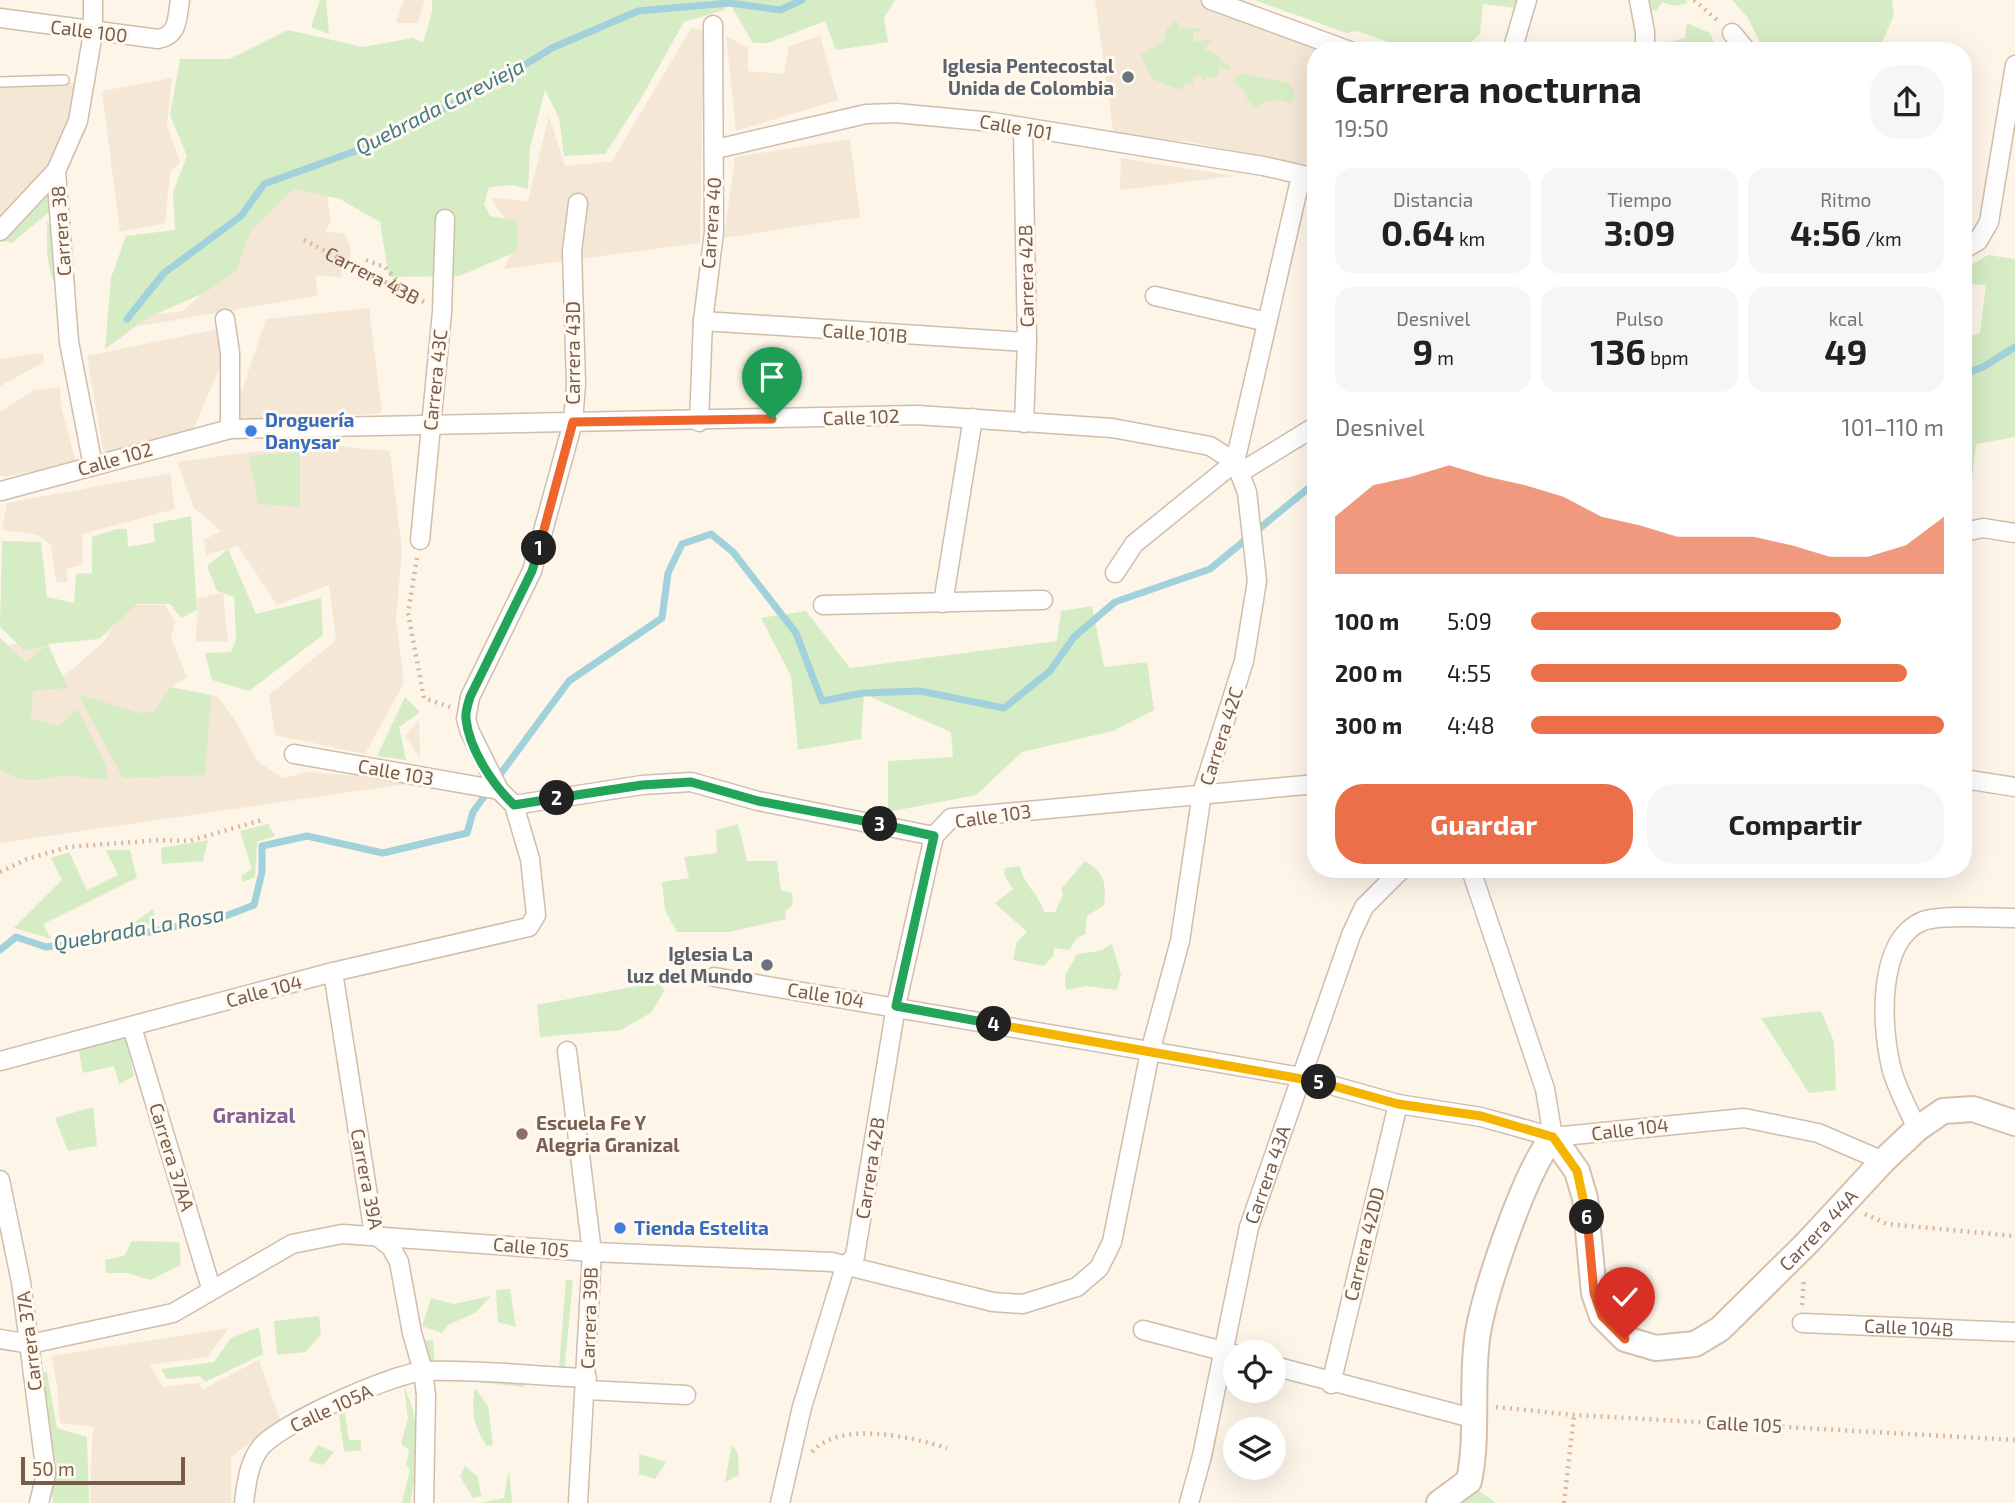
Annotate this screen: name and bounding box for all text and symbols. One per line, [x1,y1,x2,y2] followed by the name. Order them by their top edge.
[49,14,129,47] street label: Calle 100
[351,52,528,160] water label: Quebrada Carevieja
[942,54,1115,99] place label: Iglesia Pentecostal Unida de Colombia
[1335,65,1642,111] text: Carrera nocturna
[1870,65,1944,139] button: share
[1120,69,1136,85] marker: Iglesia Pentecostal Unida de Colombia
[978,109,1054,144] street label: Calle 101
[1335,114,1389,142] text: 19:50
[696,176,725,270] street label: Carrera 40
[46,185,75,277] street label: Carrera 38
[1393,188,1473,211] text: Distancia
[1607,188,1672,211] text: Tiempo
[1820,188,1871,211] text: Ritmo
[1381,211,1455,253] text: 0.64
[1604,211,1675,253] text: 3:09
[1790,211,1861,253] text: 4:56
[1013,224,1038,328] street label: Carrera 42B
[1455,227,1485,250] text: km
[1861,227,1902,250] text: /km
[322,241,424,309] street label: Carrera 43B
[561,301,584,405] street label: Carrera 43D
[1396,307,1470,330] text: Desnivel
[1615,307,1664,330] text: Pulso
[1828,307,1863,330] text: kcal
[822,318,908,347] street label: Calle 101B
[418,328,451,432] street label: Carrera 43C
[1412,330,1433,372] text: 9
[1590,330,1646,372] text: 136
[1824,330,1867,372] text: 49
[1433,346,1454,369] text: m
[1646,346,1689,369] text: bpm
[742,347,802,419] pin
[753,358,791,396] icon: arrive
[822,404,900,429] street label: Calle 102
[265,408,354,454] place label: Droguería Danysar
[1335,413,1425,441] text: Desnivel
[1841,413,1944,441] text: 101–110 m
[243,423,259,439] marker: Droguería Danysar
[75,437,155,480] street label: Calle 102
[522,530,556,566] pin: 1
[534,536,543,559] text: 1
[1335,607,1399,635] text: 100 m
[1447,607,1492,635] text: 5:09
[1335,659,1403,687] text: 200 m
[1447,659,1491,687] text: 4:55
[1194,684,1247,788] street label: Carrera 42C
[1335,711,1402,739] text: 300 m
[1447,711,1495,739] text: 4:48
[356,754,436,789] street label: Calle 103
[540,780,574,816] pin: 2
[1335,784,1633,864] button: Guardar
[1647,784,1944,864] button: Compartir
[551,786,562,809] text: 2
[953,799,1032,832] street label: Calle 103
[862,806,898,842] pin: 3
[874,812,885,835] text: 3
[51,900,226,956] water label: Quebrada La Rosa
[627,942,753,987] place label: Iglesia La luz del Mundo
[759,957,775,973] marker: Iglesia La luz del Mundo
[223,969,304,1012] street label: Calle 104
[786,977,866,1012] street label: Calle 104
[976,1006,1012,1042] pin: 4
[987,1012,1000,1035] text: 4
[1302,1064,1336,1100] pin: 5
[1313,1070,1324,1093] text: 5
[145,1100,200,1214] street label: Carrera 37AA
[213,1102,296,1127] district label: Granizal
[536,1111,680,1156] place label: Escuela Fe Y Alegria Granizal
[1590,1112,1670,1145] street label: Calle 104
[850,1115,889,1221] street label: Carrera 42B
[1239,1122,1295,1227] street label: Carrera 43A
[514,1126,530,1142] marker: Escuela Fe Y Alegria Granizal
[346,1127,389,1231] street label: Carrera 39A
[1774,1184,1862,1275] street label: Carrera 44A
[1338,1185,1389,1303] street label: Carrera 42DD
[1570,1200,1604,1234] pin: 6
[1581,1205,1592,1228] text: 6
[634,1216,769,1239] place label: Tienda Estelita
[612,1220,628,1236] marker: Tienda Estelita
[492,1232,570,1261] street label: Calle 105
[575,1267,602,1369] street label: Carrera 39B
[1595,1267,1655,1339] pin
[1606,1278,1644,1316] icon: check
[11,1290,46,1392] street label: Carrera 37A
[1864,1314,1954,1340] street label: Calle 104B
[1223,1340,1286,1480] map controls
[1223,1340,1286,1403] button: locate
[286,1378,376,1437] street label: Calle 105A
[1705,1410,1783,1437] street label: Calle 105
[1223,1417,1286,1480] button: layers
[21,1454,186,1486] scale bar
[32,1457,75,1480] text: 50 m

